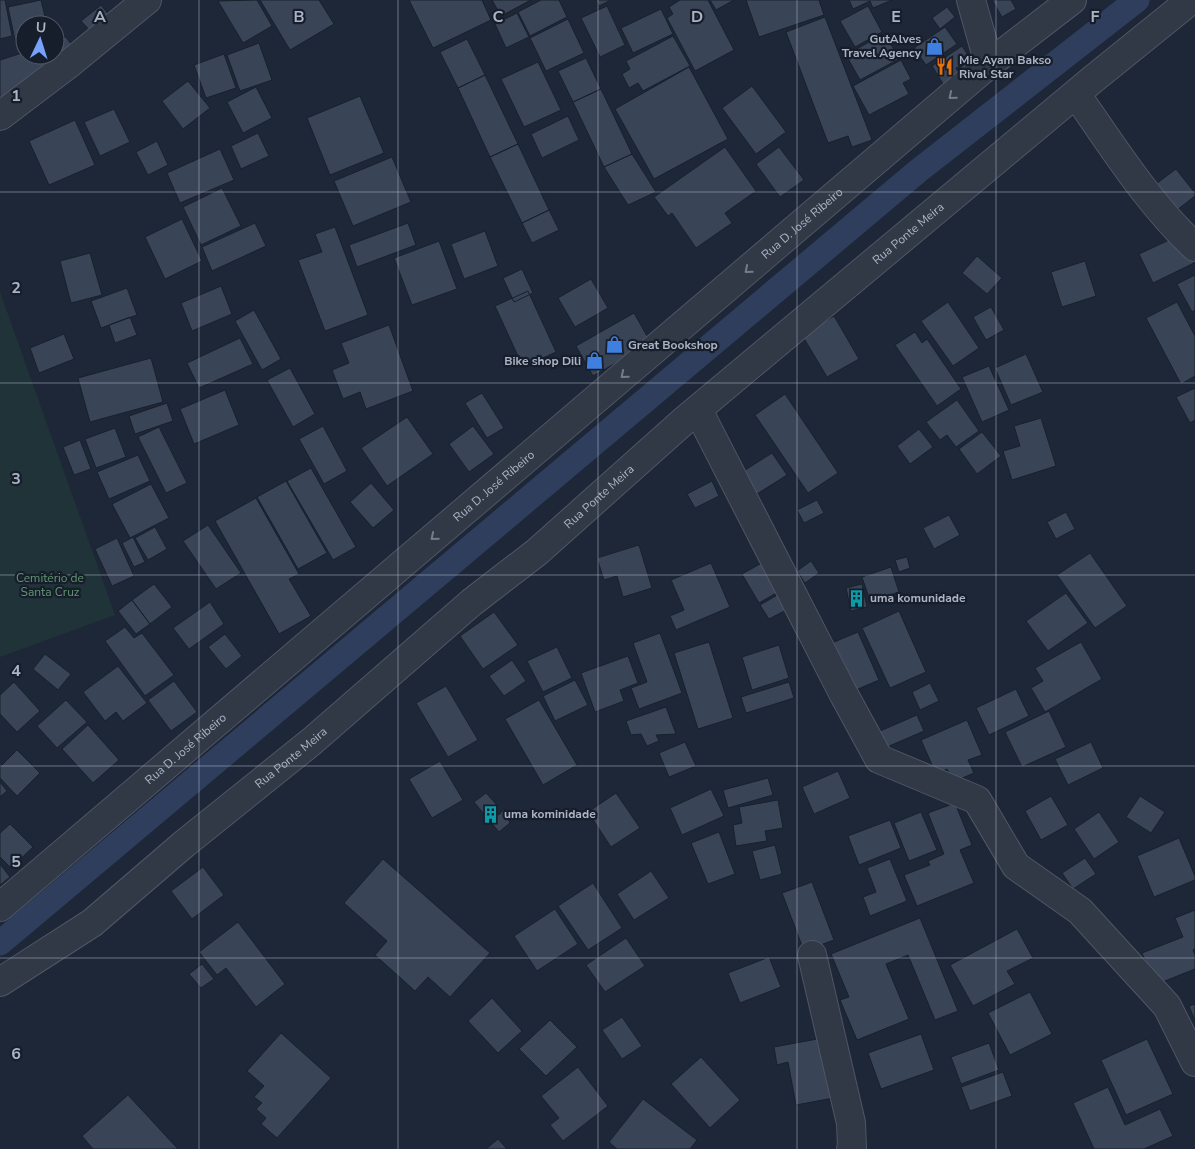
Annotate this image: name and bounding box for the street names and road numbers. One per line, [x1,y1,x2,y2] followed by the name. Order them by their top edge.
[758,184,847,263] street label: Rua D. José Ribeiro
[869,199,947,268] street label: Rua Ponte Meira
[450,447,538,525] street label: Rua D. José Ribeiro
[561,461,638,532] street label: Rua Ponte Meira
[142,709,230,788] street label: Rua D. José Ribeiro
[252,724,331,792] street label: Rua Ponte Meira

